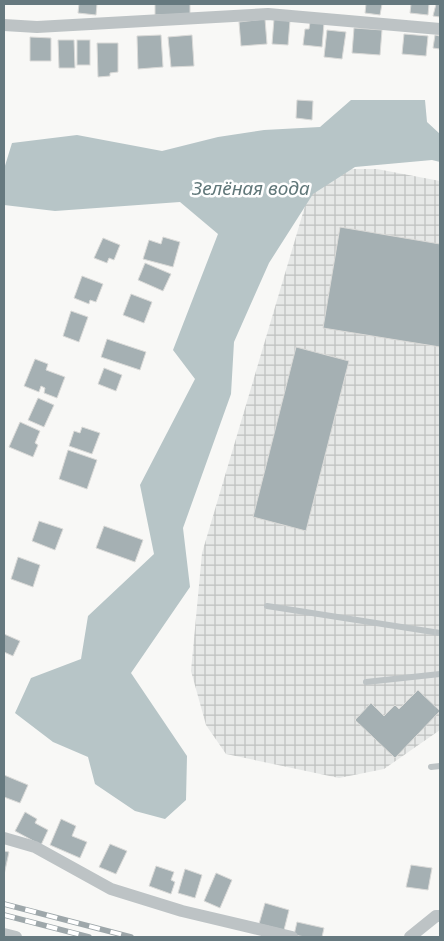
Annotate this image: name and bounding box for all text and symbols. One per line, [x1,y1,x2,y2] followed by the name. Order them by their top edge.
[191,175,310,201] water label: Зелёная вода

